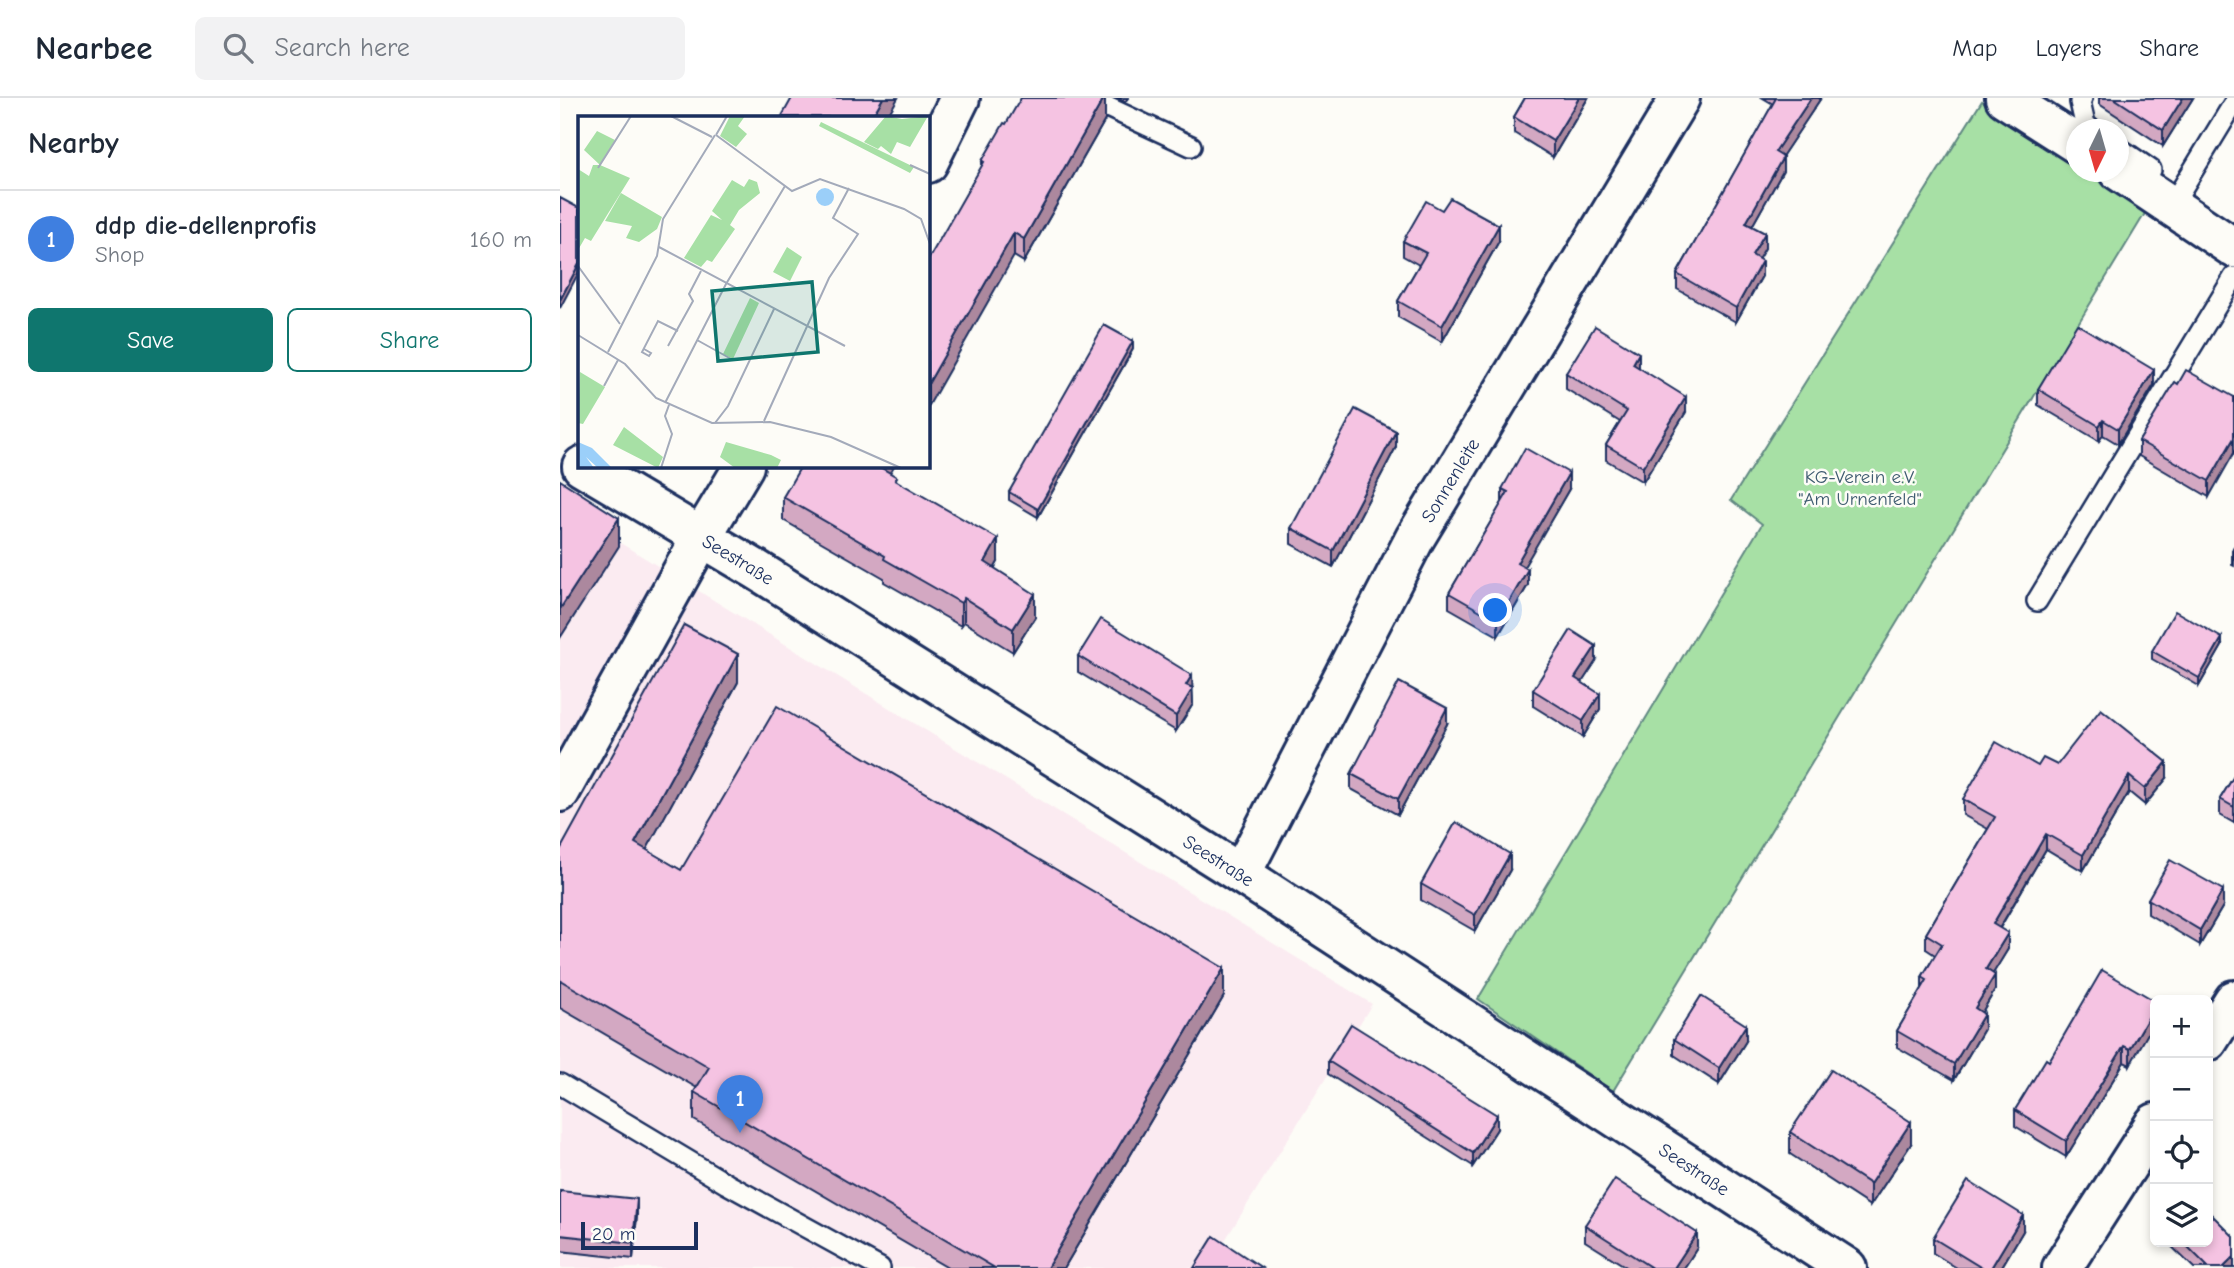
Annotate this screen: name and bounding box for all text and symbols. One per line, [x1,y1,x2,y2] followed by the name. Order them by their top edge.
[195,17,685,80] search box
[35,29,153,67] text: Nearbee
[219,29,257,67] icon: search
[275,33,410,63] text: Search here
[1952,34,1998,62] text: Map
[2036,34,2101,62] text: Layers
[2139,34,2199,62] text: Share
[578,116,929,467] inset map
[2066,119,2129,182] north arrow
[28,126,119,161] text: Nearby
[95,211,316,241] text: ddp die-dellenprofis
[46,226,56,253] text: 1
[470,226,532,253] text: 160 m
[95,241,144,268] text: Shop
[28,308,273,372] button: Save
[287,308,532,372] button: Share
[1417,435,1484,527] street label: Sonnenleite
[1798,466,1922,510] park label: KG-Verein e.V. "Am Urnenfeld"
[698,530,778,590] street label: Seestraße
[1478,593,1512,627] your location
[1179,831,1258,891] street label: Seestraße
[2150,995,2213,1247] map controls
[2150,995,2213,1058] button: +
[2150,1058,2213,1121] button: −
[717,1075,763,1133] pin: 1
[2150,1121,2213,1184] button: locate
[1655,1139,1733,1201] street label: Seestraße
[2150,1184,2213,1247] button: layers
[581,1219,698,1251] scale bar
[592,1223,636,1245] text: 20 m

